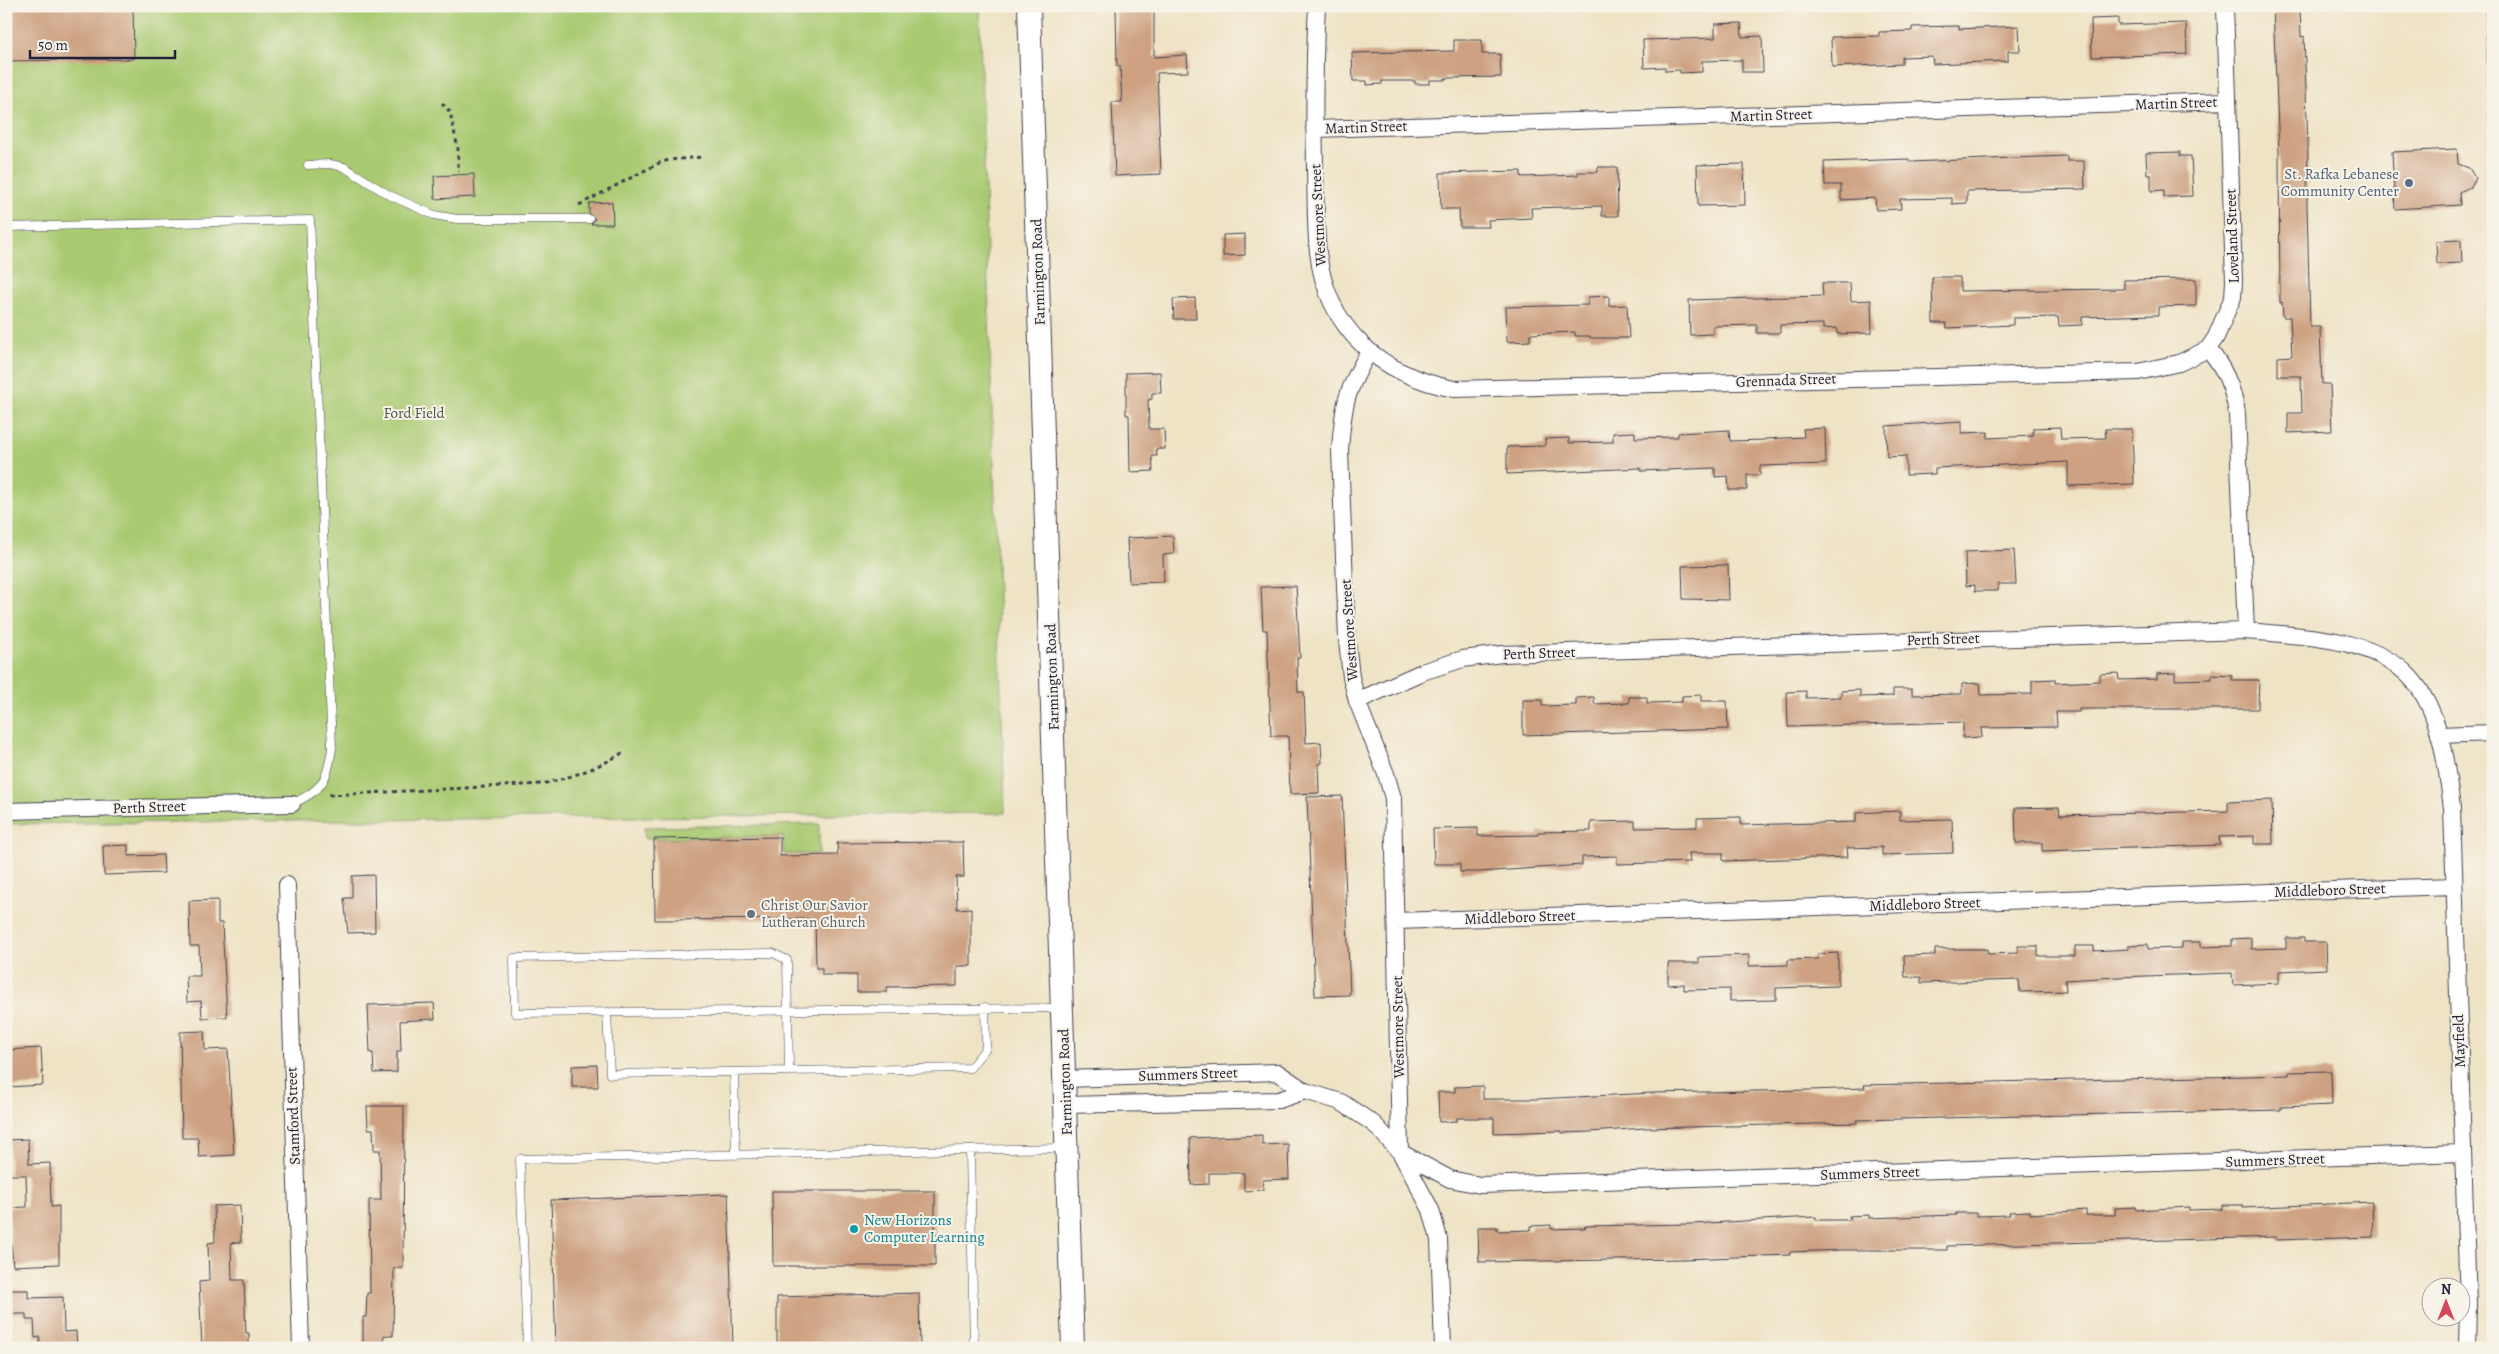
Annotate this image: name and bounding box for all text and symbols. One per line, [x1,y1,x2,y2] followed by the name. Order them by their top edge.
[30,28,175,60] scale bar
[38,35,68,55] text: 50 m
[2134,92,2218,114] street label: Martin Street
[1729,104,1813,126] street label: Martin Street
[1324,116,1408,138] street label: Martin Street
[1305,163,1331,268] street label: Westmore Street
[2281,164,2399,201] place label: St. Rafka Lebanese Community Center
[2403,177,2415,189] marker: St. Rafka Lebanese Community Center
[2220,188,2244,284] street label: Loveland Street
[1026,217,1050,326] street label: Farmington Road
[1736,368,1837,392] street label: Grennada Street
[383,403,446,423] park label: Ford Field
[1335,578,1363,683] street label: Westmore Street
[1040,622,1064,731] street label: Farmington Road
[1906,628,1980,650] street label: Perth Street
[1502,642,1576,664] street label: Perth Street
[112,796,186,818] street label: Perth Street
[2274,878,2386,902] street label: Middleboro Street
[1869,892,1981,916] street label: Middleboro Street
[761,895,868,932] place label: Christ Our Savior Lutheran Church
[1464,905,1576,929] street label: Middleboro Street
[745,908,757,920] marker: Christ Our Savior Lutheran Church
[1387,975,1409,1080] street label: Westmore Street
[2448,1013,2470,1068] street label: Mayfield
[1053,1027,1077,1136] street label: Farmington Road
[1138,1062,1238,1086] street label: Summers Street
[281,1067,305,1165] street label: Stamford Street
[2225,1148,2325,1172] street label: Summers Street
[1820,1161,1920,1185] street label: Summers Street
[864,1210,985,1247] place label: New Horizons Computer Learning
[848,1223,860,1235] marker: New Horizons Computer Learning
[2422,1276,2472,1326] north arrow
[2441,1280,2451,1299] text: N

